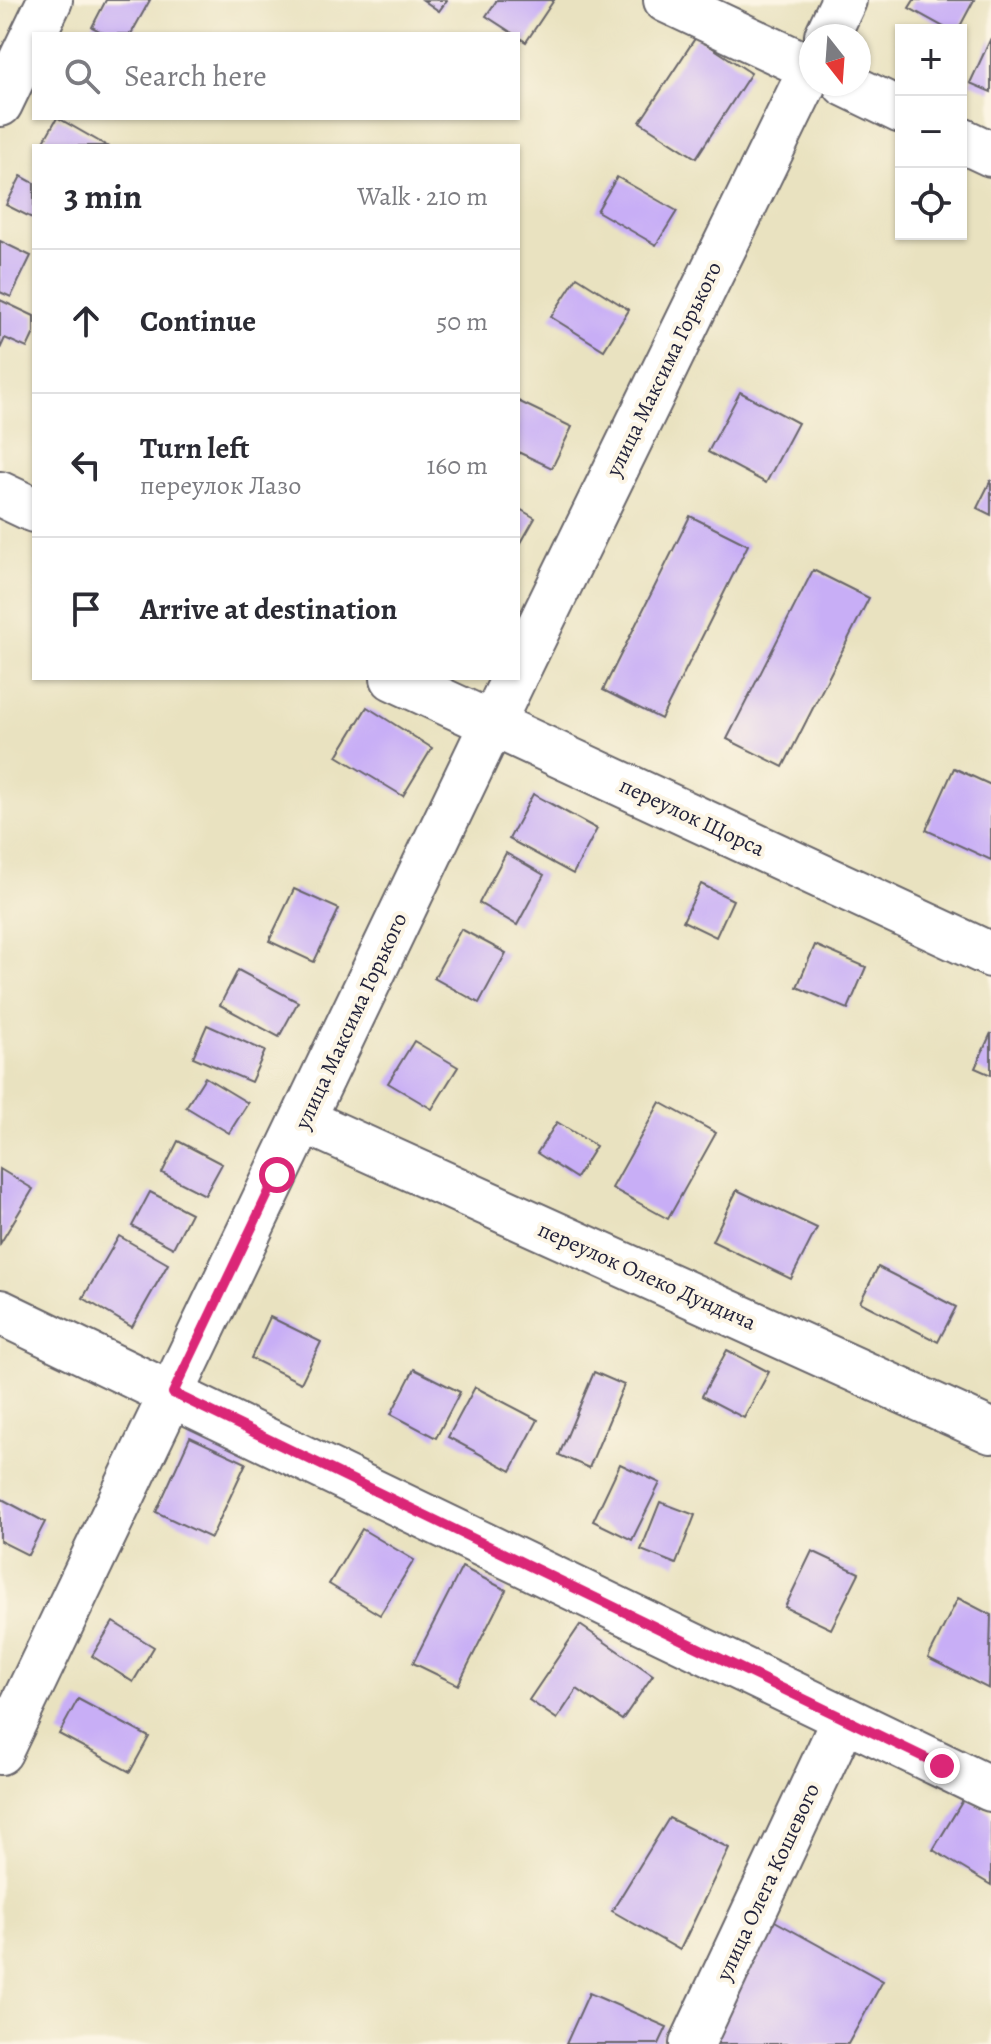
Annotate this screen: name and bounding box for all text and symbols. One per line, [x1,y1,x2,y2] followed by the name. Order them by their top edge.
[799,24,871,96] north arrow
[895,24,967,240] map controls
[895,24,967,96] button: +
[32,32,520,120] search box
[60,54,104,98] icon: search
[124,56,267,96] text: Search here
[895,96,967,168] button: −
[895,168,967,240] button: locate
[64,173,142,220] text: 3 min
[357,179,488,214] text: Walk · 210 m
[598,256,729,482] street label: улица Максима Горького
[64,299,108,343] icon: ahead
[140,301,256,341] text: Continue
[436,304,488,339] text: 50 m
[140,428,249,468] text: Turn left
[64,443,108,487] icon: left
[426,448,488,483] text: 160 m
[140,468,301,503] text: переулок Лазо
[64,587,108,631] icon: arrive
[140,589,397,629] text: Arrive at destination
[615,770,770,864] street label: переулок Щорса
[287,908,414,1135] street label: улица Максима Горького
[259,1157,295,1193] route start
[533,1214,762,1338] street label: переулок Олеко Дундича
[924,1748,960,1784] route end
[709,1778,827,1987] street label: улица Олега Кошевого

